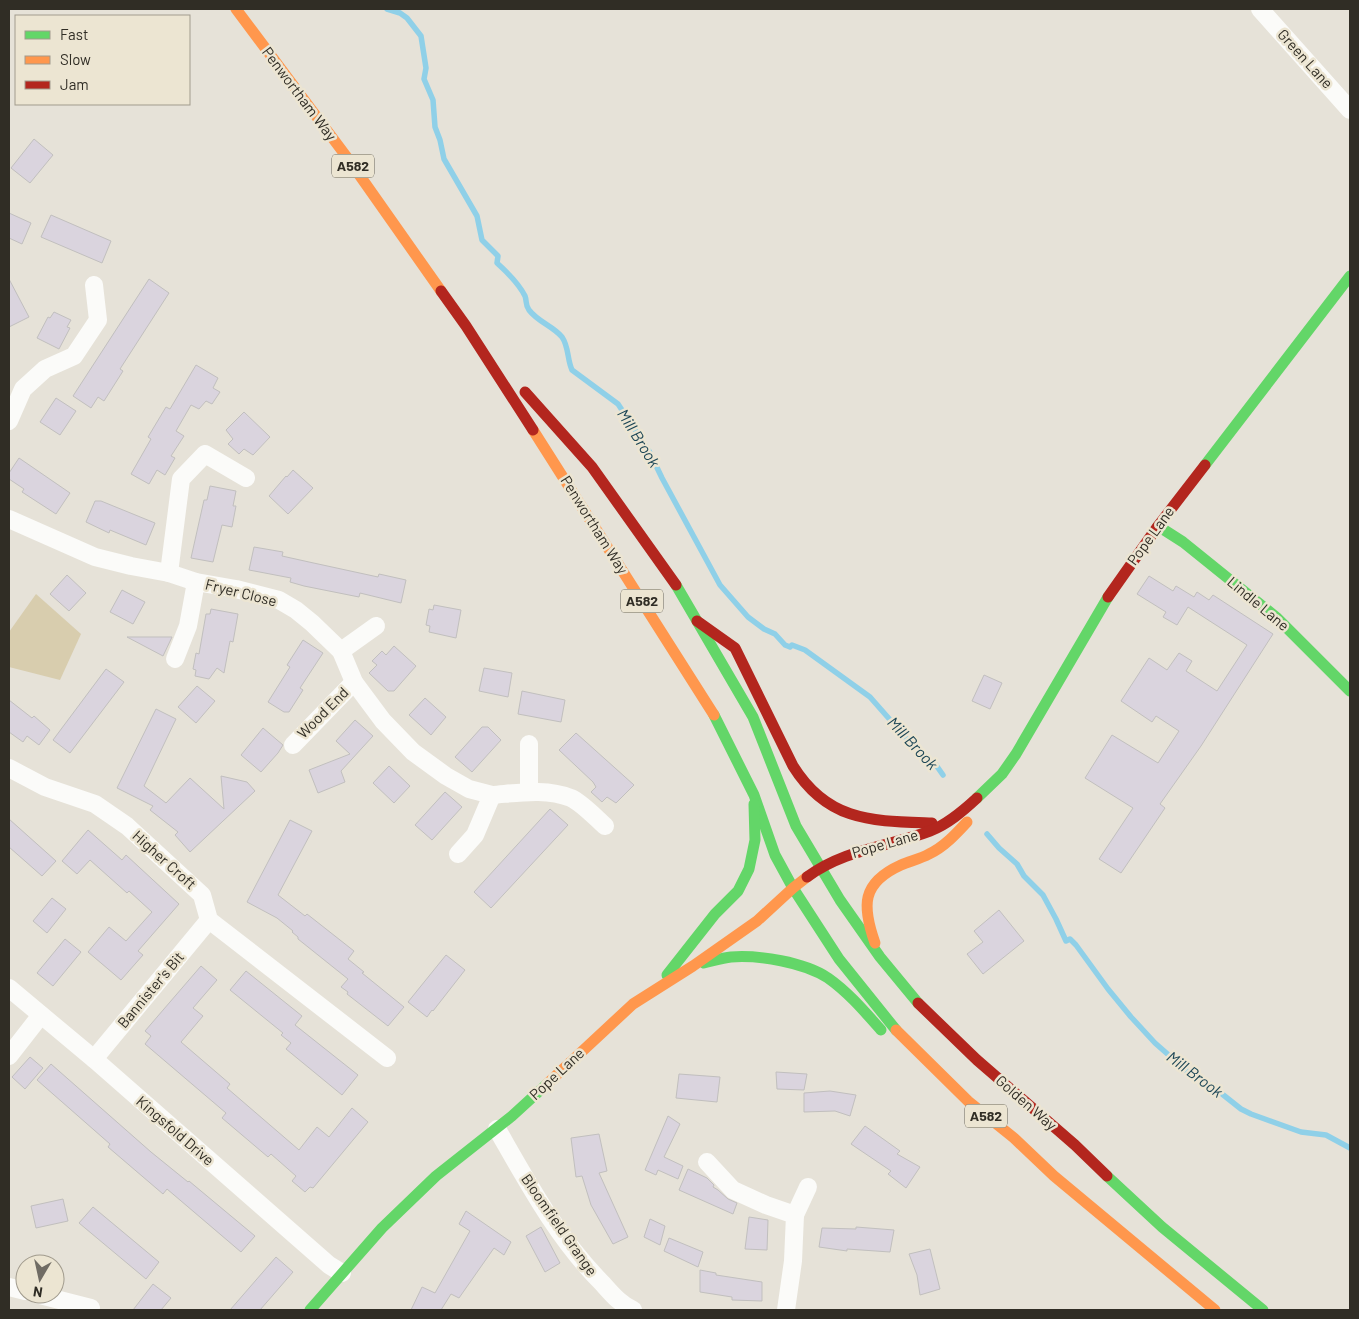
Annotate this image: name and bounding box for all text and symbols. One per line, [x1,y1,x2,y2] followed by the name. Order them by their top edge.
[15,15,190,105] legend
[60,25,88,43] text: Fast
[1274,25,1337,92] street label: Green Lane
[259,43,341,144] street label: Penwortham Way
[60,50,91,68] text: Slow
[60,75,89,93] text: Jam
[332,154,374,178] road number: A582
[614,405,665,471] water label: Mill Brook
[557,472,632,577] street label: Penwortham Way
[1123,503,1177,568] street label: Pope Lane
[1224,572,1293,634] street label: Lindle Lane
[204,574,279,610] street label: Fryer Close
[621,590,663,612] road number: A582
[293,683,352,742] street label: Wood End
[884,712,943,773] water label: Mill Brook
[850,825,920,861] street label: Pope Lane
[129,826,200,893] street label: Higher Croft
[113,948,187,1031] street label: Bannister's Bit
[525,1043,587,1103] street label: Pope Lane
[1164,1046,1227,1101] water label: Mill Brook
[992,1071,1061,1134] street label: Golden Way
[133,1092,218,1169] street label: Kingsfold Drive
[965,1104,1007,1128] road number: A582
[518,1170,602,1279] street label: Bloomfield Grange
[15,1254,65,1304] north arrow
[32,1283,44,1301] text: N

